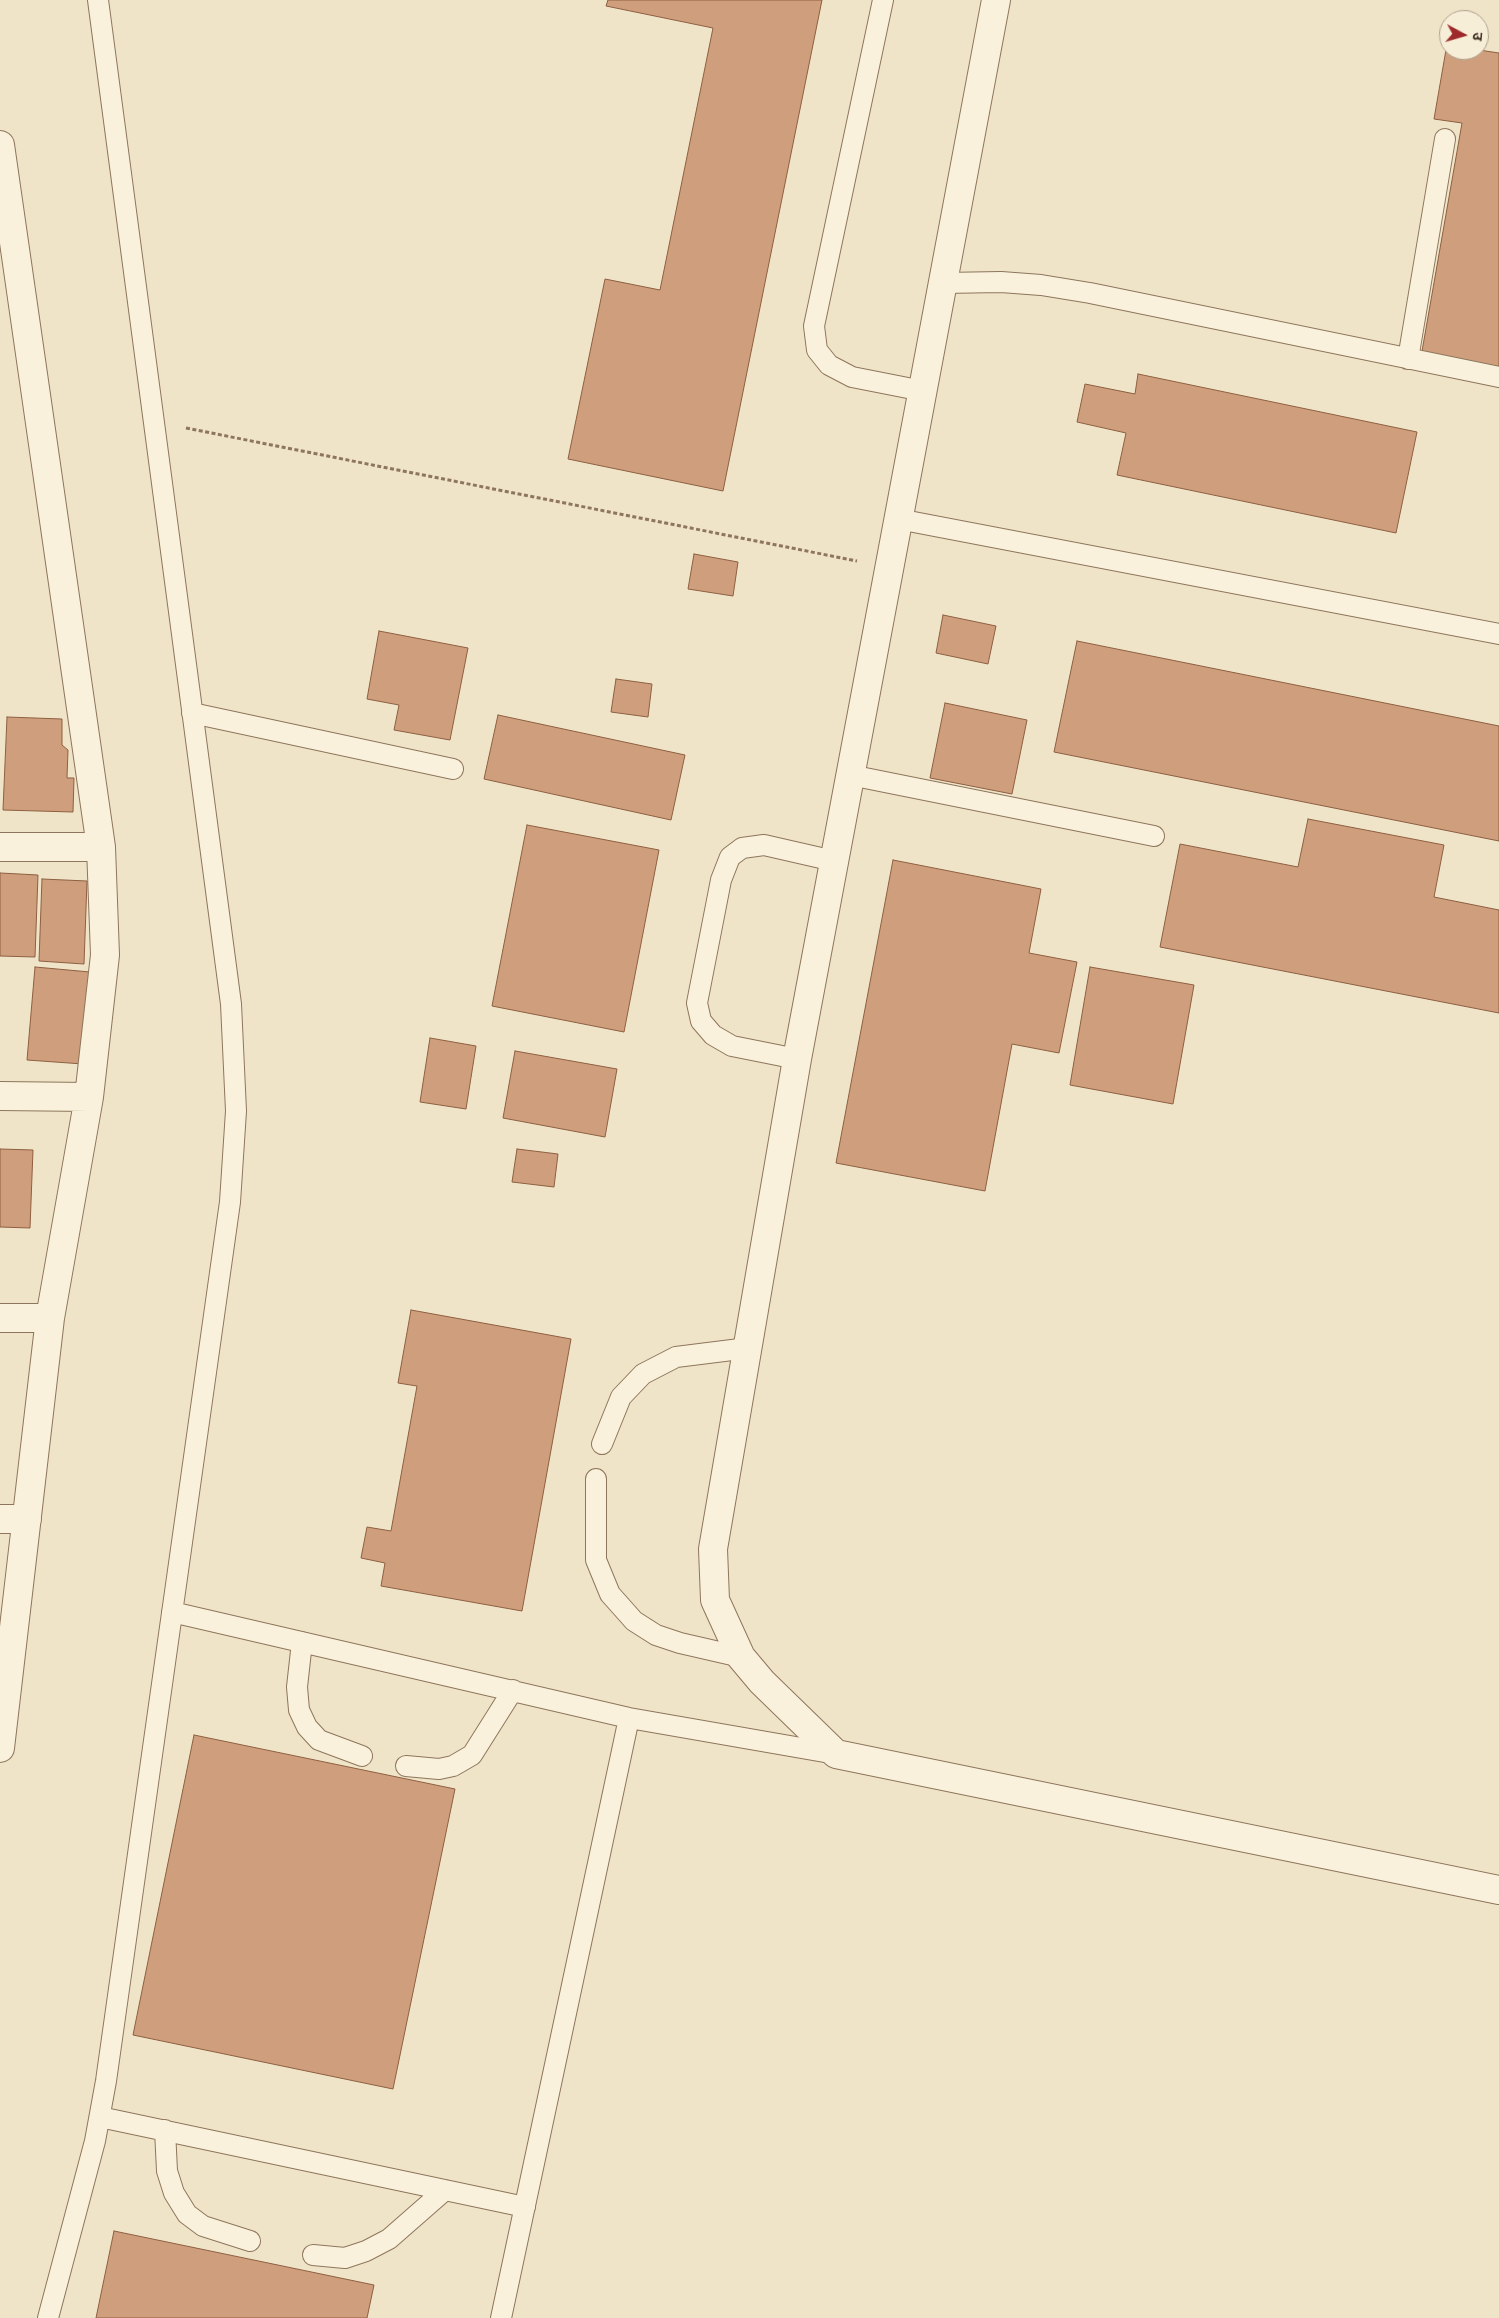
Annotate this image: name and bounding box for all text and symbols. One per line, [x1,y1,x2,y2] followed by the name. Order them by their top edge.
[1439,10,1489,60] north arrow
[1468,31,1488,42] text: उ

